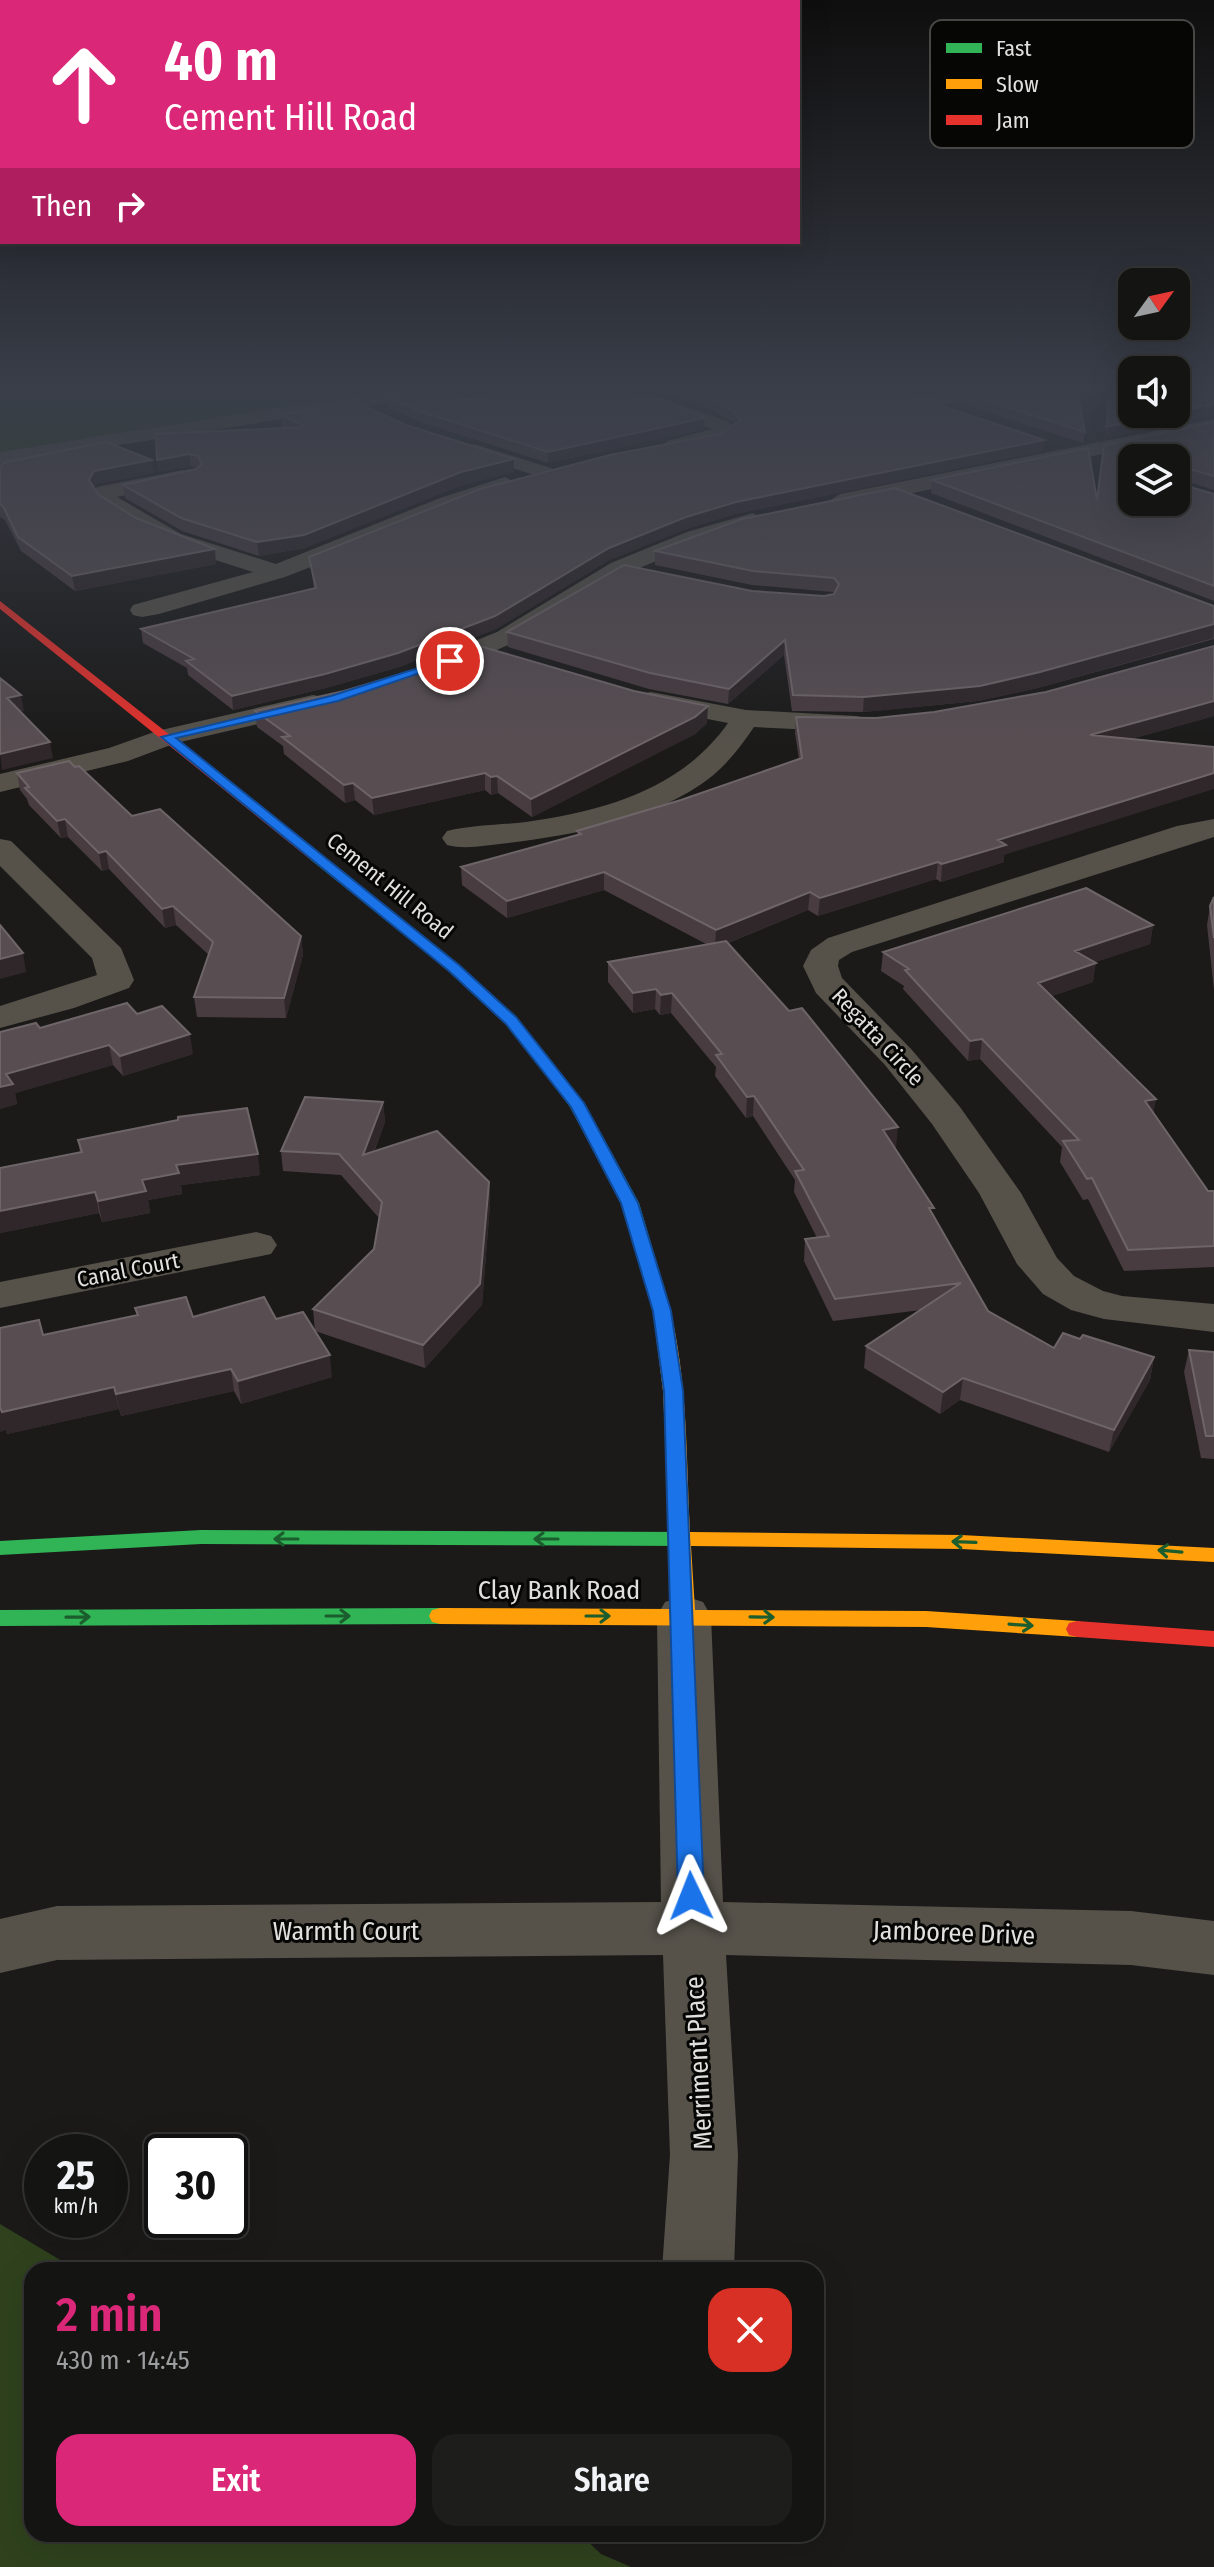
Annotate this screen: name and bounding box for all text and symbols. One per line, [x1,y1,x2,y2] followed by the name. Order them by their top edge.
[930,20,1194,148] legend
[164,28,278,95] text: 40 m
[32,32,136,136] icon: ahead
[996,35,1032,62] text: Fast
[996,71,1039,98] text: Slow
[164,96,417,140] text: Cement Hill Road
[996,107,1030,134] text: Jam
[108,184,152,228] icon: right
[32,188,92,224] text: Then
[1118,268,1190,340] north arrow
[1118,268,1190,516] map controls
[1118,356,1190,428] button: sound
[1118,444,1190,516] button: layers
[416,627,484,695] pin
[428,639,472,683] icon: arrive
[321,827,459,945] street label: Cement Hill Road
[826,983,930,1091] street label: Regatta Circle
[75,1247,182,1293] street label: Canal Court
[273,1531,300,1547] one-way arrow
[533,1531,560,1547] one-way arrow
[951,1534,978,1549] one-way arrow
[1157,1543,1184,1558] one-way arrow
[478,1575,640,1606] street label: Clay Bank Road
[324,1608,351,1624] one-way arrow
[584,1608,611,1624] one-way arrow
[64,1609,91,1624] one-way arrow
[748,1609,775,1625] one-way arrow
[1007,1618,1034,1633] one-way arrow
[649,1854,733,1938] position arrow
[872,1915,1036,1951] street label: Jamboree Drive
[273,1916,420,1947] street label: Warmth Court
[679,1976,719,2150] street label: Merriment Place
[144,2134,248,2238] speed limit sign: 30
[57,2152,95,2200] text: 25
[54,2194,98,2218] text: km/h
[56,2286,163,2344] text: 2 min
[708,2288,792,2372] button: close
[56,2345,190,2376] text: 430 m · 14:45
[56,2434,416,2526] button: Exit
[432,2434,792,2526] button: Share

